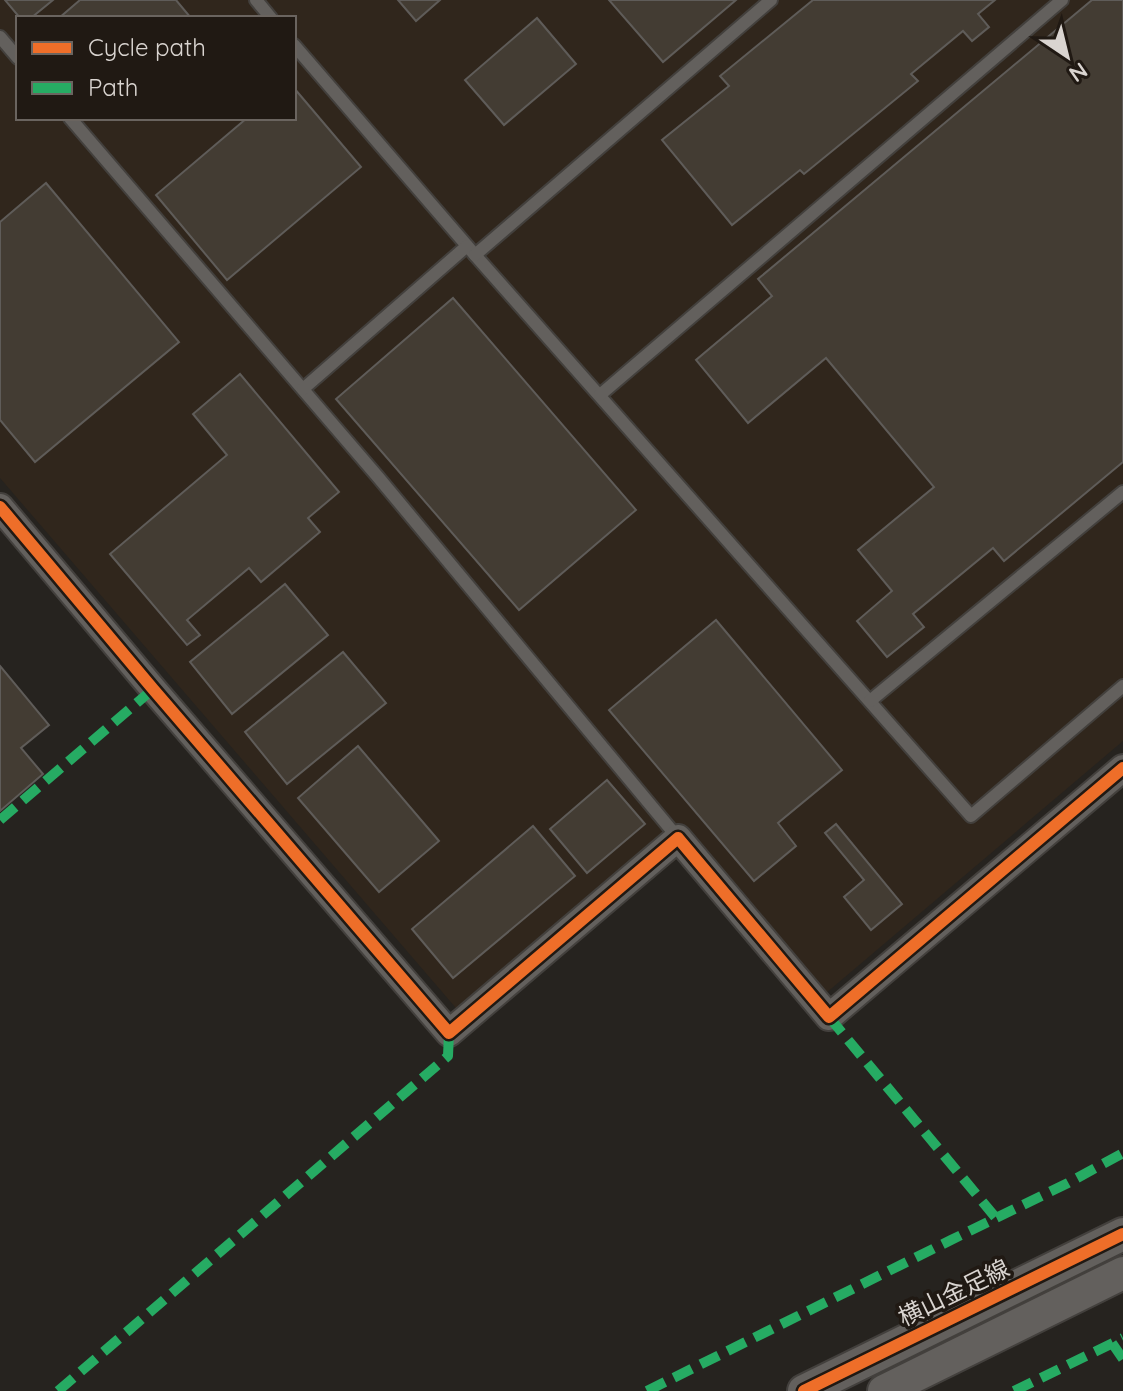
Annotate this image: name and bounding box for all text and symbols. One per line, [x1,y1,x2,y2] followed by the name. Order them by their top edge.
[16,16,296,120] legend
[1027,16,1107,96] north arrow
[88,32,206,62] text: Cycle path
[1064,56,1093,88] text: N
[88,72,139,102] text: Path
[893,1252,1014,1332] street label: 横山金足線

